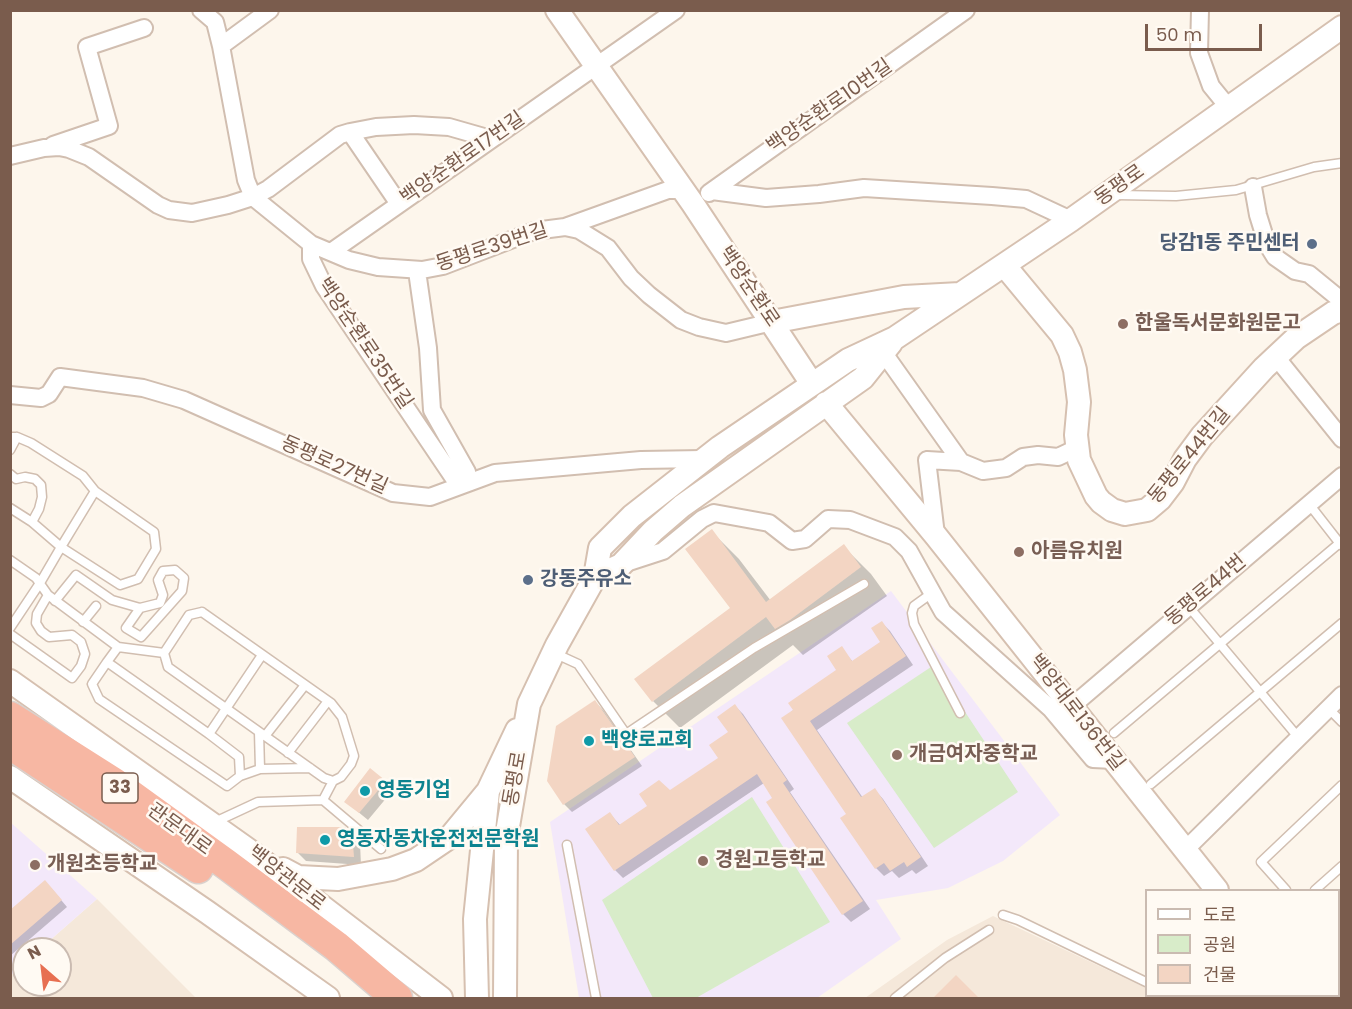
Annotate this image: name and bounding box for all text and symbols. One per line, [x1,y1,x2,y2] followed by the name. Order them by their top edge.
[1148,12,1265,50] scale bar
[1156,22,1202,47] text: 50 m
[763,55,897,159] street label: 백양순환로10번길
[396,107,530,211] street label: 백양순환로17번길
[1091,160,1149,212] street label: 동평로
[433,219,551,277] street label: 동평로39번길
[1159,232,1300,256] place label: 당감1동 주민센터
[1305,237,1319,251] marker: 당감1동 주민센터
[712,242,784,332] street label: 백양순환로
[311,274,417,414] street label: 백양순환로35번길
[1135,312,1301,336] place label: 한울독서문화원문고
[1116,317,1130,331] marker: 한울독서문화원문고
[1144,403,1236,509] street label: 동평로44번길
[277,432,391,500] street label: 동평로27번길
[1031,540,1123,564] place label: 아름유치원
[1012,545,1026,559] marker: 아름유치원
[1160,550,1252,632] street label: 동평로44번
[540,568,632,592] place label: 강동주유소
[521,573,535,587] marker: 강동주유소
[1023,650,1129,776] street label: 백양대로136번길
[601,729,693,753] place label: 백양로교회
[582,734,596,748] marker: 백양로교회
[909,743,1038,767] place label: 개금여자중학교
[890,748,904,762] marker: 개금여자중학교
[499,750,533,808] street label: 동평로
[102,773,138,803] road number: 33
[377,779,451,803] place label: 영동기업
[358,784,372,798] marker: 영동기업
[142,799,216,861] street label: 관문대로
[337,828,539,852] place label: 영동자동차운전전문학원
[318,833,332,847] marker: 영동자동차운전전문학원
[242,841,330,917] street label: 백양관문로
[715,849,825,873] place label: 경원고등학교
[47,853,157,877] place label: 개원초등학교
[696,854,710,868] marker: 경원고등학교
[28,858,42,872] marker: 개원초등학교
[1145,889,1340,997] legend
[1203,902,1236,927] text: 도로
[1203,932,1236,957] text: 공원
[12,937,72,997] north arrow
[24,939,45,965] text: N
[1203,962,1236,987] text: 건물

